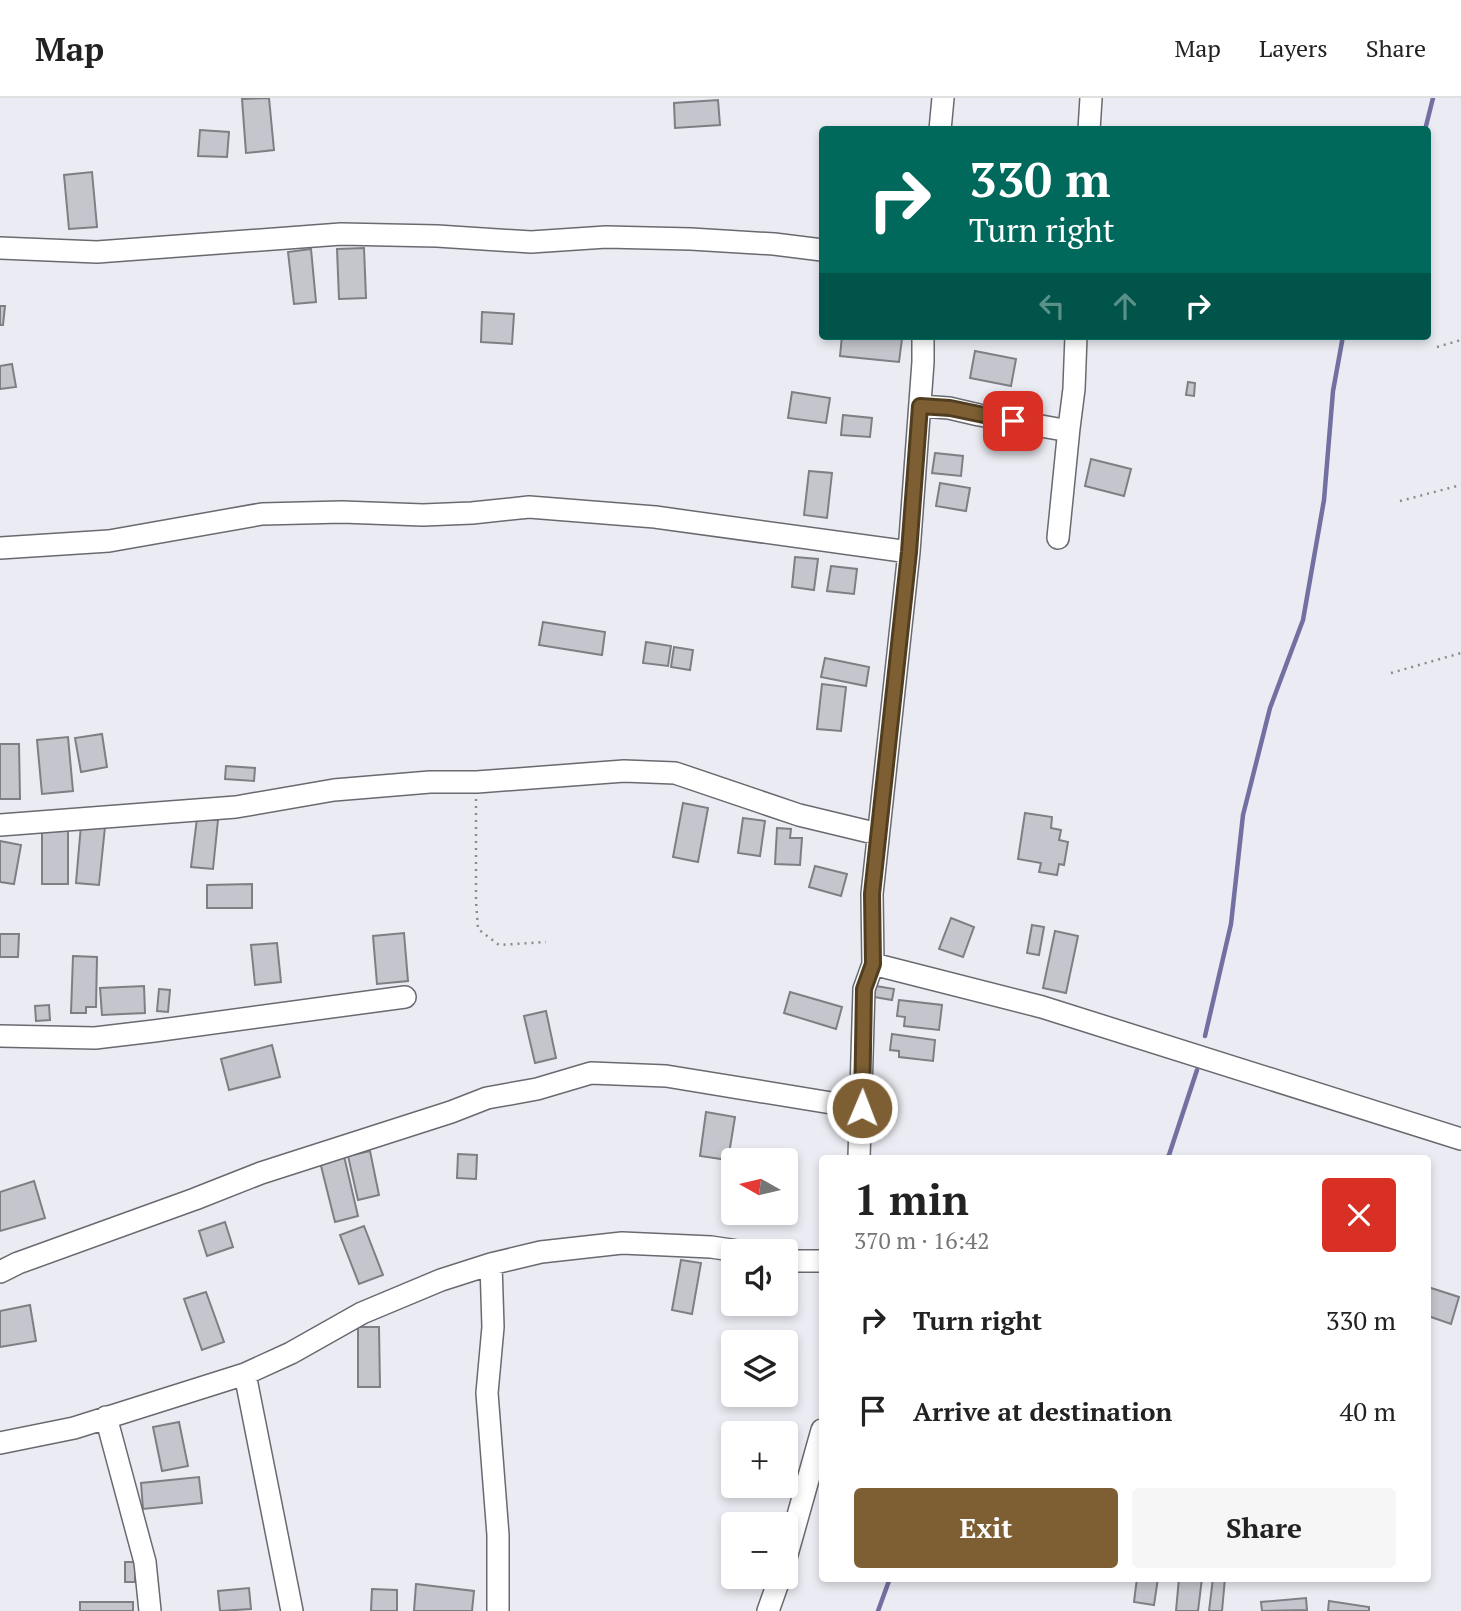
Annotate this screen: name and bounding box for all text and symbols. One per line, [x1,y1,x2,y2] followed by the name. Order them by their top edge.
[35,27,104,70] text: Map
[1174,32,1221,64] text: Map
[1259,32,1328,64] text: Layers
[1366,32,1426,64] text: Share
[969,146,1111,211] text: 330 m
[854,154,945,245] icon: right
[969,209,1115,251] text: Turn right
[1033,287,1071,325] icon: left
[1106,287,1144,325] icon: ahead
[1179,287,1217,325] icon: right
[983,391,1043,451] pin
[994,402,1032,440] icon: arrive
[825,1071,899,1145] position arrow
[721,1148,798,1225] north arrow
[721,1148,798,1589] map controls
[854,1171,969,1227] text: 1 min
[1322,1178,1396,1252] button: close
[854,1225,989,1256] text: 370 m · 16:42
[721,1239,798,1316] button: sound
[854,1301,892,1339] icon: right
[913,1303,1042,1337] text: Turn right
[1326,1303,1396,1337] text: 330 m
[721,1330,798,1407] button: layers
[854,1392,892,1430] icon: arrive
[913,1394,1172,1428] text: Arrive at destination
[1340,1394,1396,1428] text: 40 m
[721,1421,798,1498] button: +
[854,1488,1118,1568] button: Exit
[1132,1488,1396,1568] button: Share
[721,1512,798,1589] button: −

